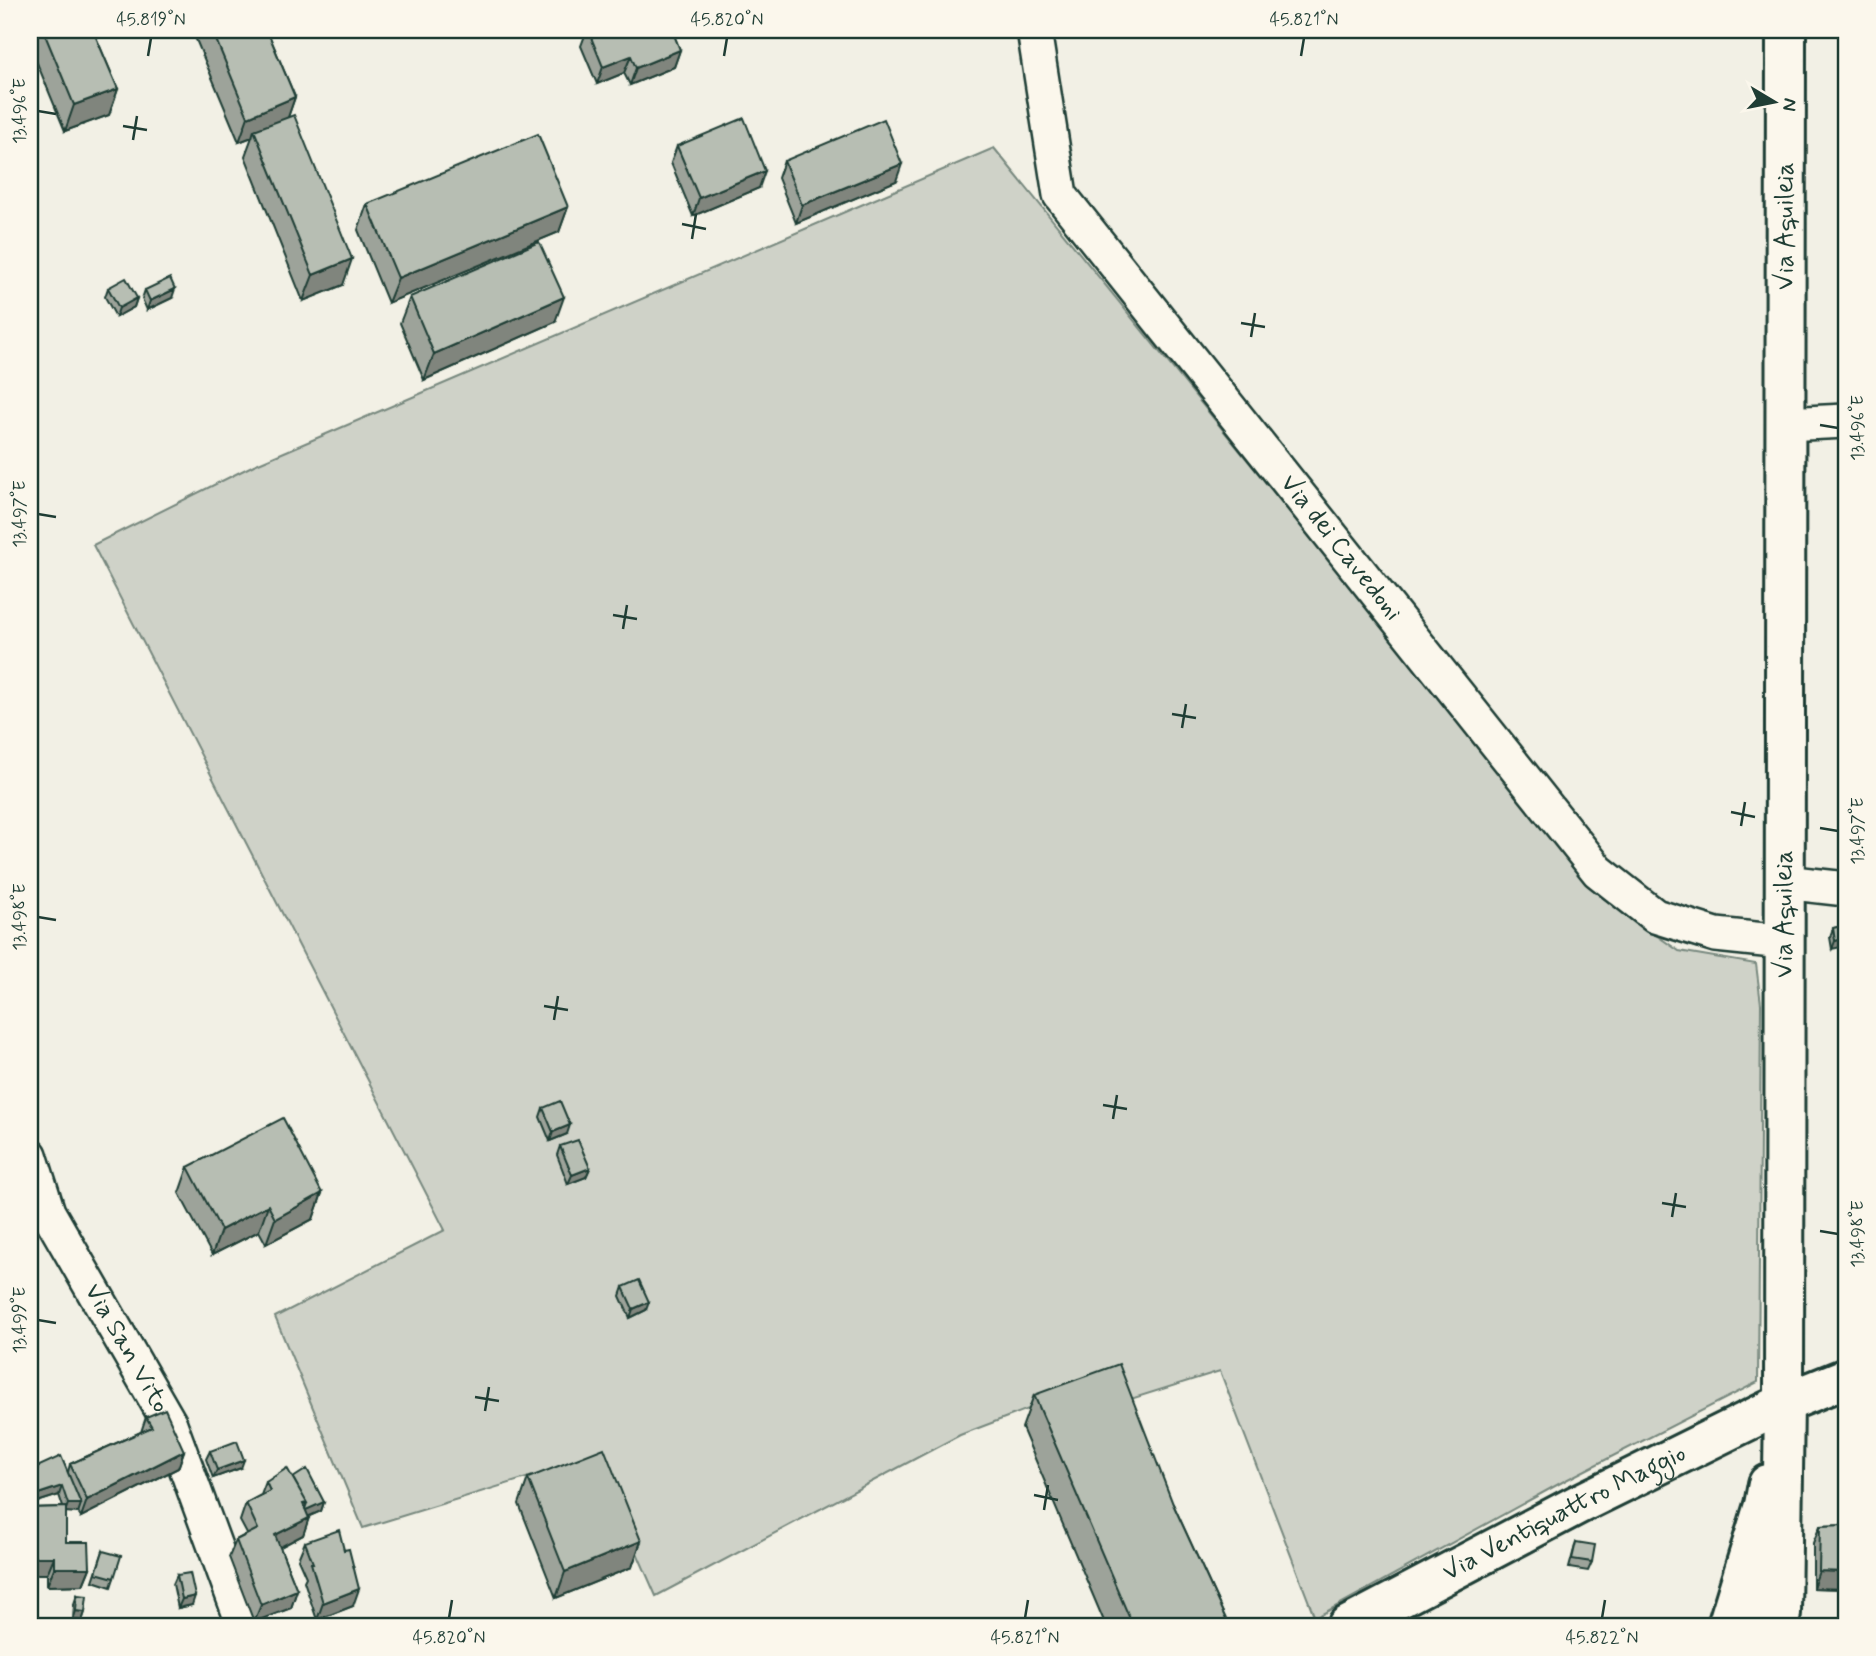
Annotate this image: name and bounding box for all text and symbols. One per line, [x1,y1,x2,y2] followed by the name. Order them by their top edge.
[116,8,186,32] text: 45.819°N
[691,8,763,32] text: 45.820°N
[1269,8,1339,32] text: 45.821°N
[1740,66,1810,136] north arrow
[8,78,32,144] text: 13.496°E
[1776,96,1803,113] text: N
[1769,162,1803,290] street label: Via Aquileia
[1846,395,1870,461] text: 13.496°E
[1272,468,1410,628] street label: Via dei Cavedoni
[8,480,32,548] text: 13.497°E
[1846,797,1870,865] text: 13.497°E
[1768,850,1802,978] street label: Via Aquileia
[8,883,32,951] text: 13.498°E
[1846,1200,1870,1268] text: 13.498°E
[76,1277,177,1419] street label: Via San Vito
[8,1286,32,1354] text: 13.499°E
[1437,1437,1692,1590] street label: Via Ventiquattro Maggio
[413,1626,485,1650] text: 45.820°N
[990,1626,1060,1650] text: 45.821°N
[1566,1626,1638,1650] text: 45.822°N

